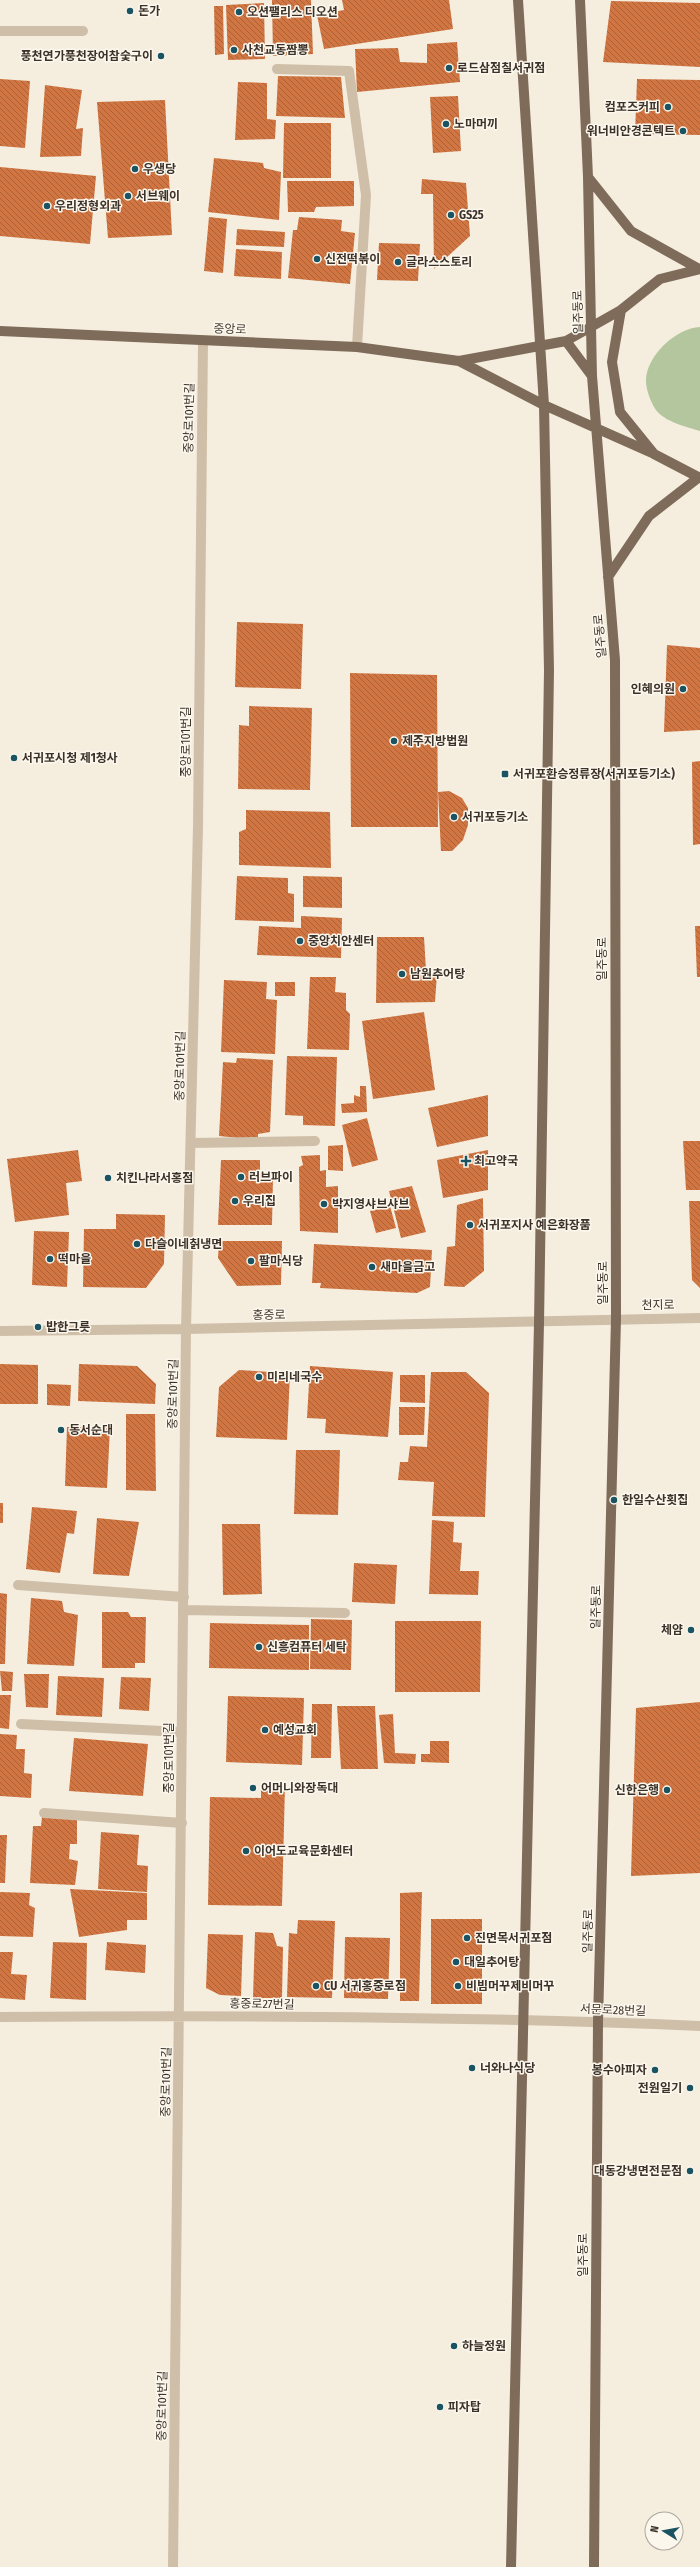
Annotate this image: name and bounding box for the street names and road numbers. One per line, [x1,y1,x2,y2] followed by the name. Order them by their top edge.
[571,290,585,334] street label: 일주동로
[213,321,247,337] street label: 중앙로
[181,383,197,453] street label: 중앙로101번길
[591,613,609,659] street label: 일주동로
[179,707,193,777] street label: 중앙로101번길
[595,937,609,981] street label: 일주동로
[172,1031,188,1101] street label: 중앙로101번길
[596,1261,610,1305] street label: 일주동로
[641,1298,675,1312] street label: 천지로
[252,1308,286,1322] street label: 홍중로
[165,1359,181,1429] street label: 중앙로101번길
[589,1585,603,1629] street label: 일주동로
[162,1723,176,1793] street label: 중앙로101번길
[581,1909,595,1953] street label: 일주동로
[229,1996,295,2012] street label: 홍중로27번길
[580,2002,646,2018] street label: 서문로28번길
[158,2047,174,2117] street label: 중앙로101번길
[576,2233,590,2277] street label: 일주동로
[154,2371,170,2441] street label: 중앙로101번길

